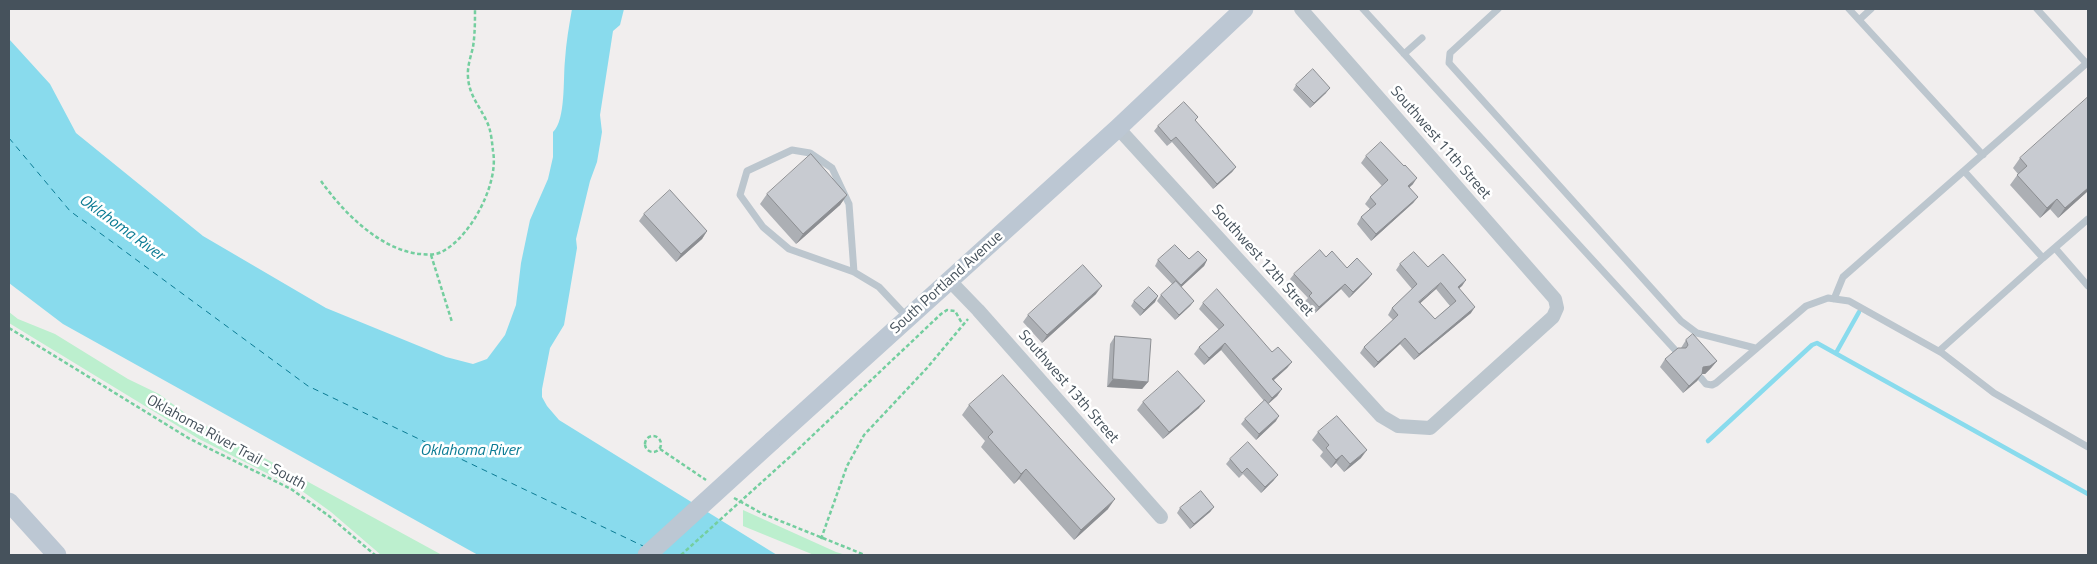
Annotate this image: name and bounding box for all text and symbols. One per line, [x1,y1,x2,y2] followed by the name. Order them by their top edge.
[1386,83,1494,203] street label: Southwest 11th Street
[75,191,167,265] water label: Oklahoma River
[1207,202,1317,320] street label: Southwest 12th Street
[887,228,1007,338] street label: South Portland Avenue
[1014,327,1122,447] street label: Southwest 13th Street
[143,392,309,494] street label: Oklahoma River Trail - South
[420,441,520,461] water label: Oklahoma River

